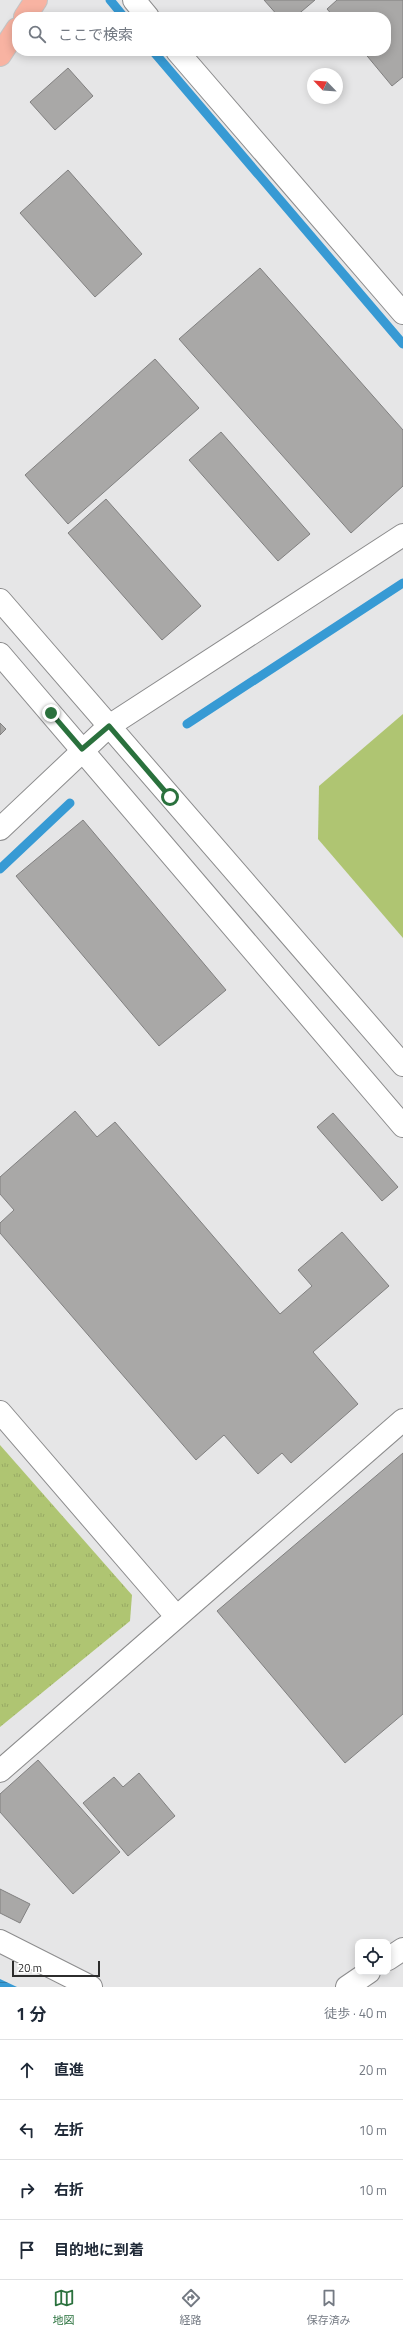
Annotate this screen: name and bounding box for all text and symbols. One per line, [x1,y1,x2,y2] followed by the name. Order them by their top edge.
[12,12,391,56] search box
[26,23,48,45] icon: search
[58,23,133,46] text: ここで検索
[307,68,343,104] north arrow
[42,704,60,722] route end
[161,788,179,806] route start
[355,1939,391,1975] map controls
[355,1939,391,1975] button: locate
[12,1959,100,1978] scale bar
[18,1960,42,1976] text: 20 m
[16,2001,46,2027] text: 1 分
[324,2003,387,2023] text: 徒歩 · 40 m
[54,2058,84,2081] text: 直進
[16,2059,38,2081] icon: ahead
[359,2060,387,2080] text: 20 m
[54,2118,84,2141] text: 左折
[16,2119,38,2141] icon: left
[359,2120,387,2140] text: 10 m
[54,2178,84,2201] text: 右折
[16,2179,38,2201] icon: right
[359,2180,387,2200] text: 10 m
[54,2238,144,2261] text: 目的地に到着
[16,2239,38,2261] icon: arrive
[53,2287,75,2328] tab: 地図
[180,2287,202,2328] tab: 経路
[307,2287,351,2328] tab: 保存済み

